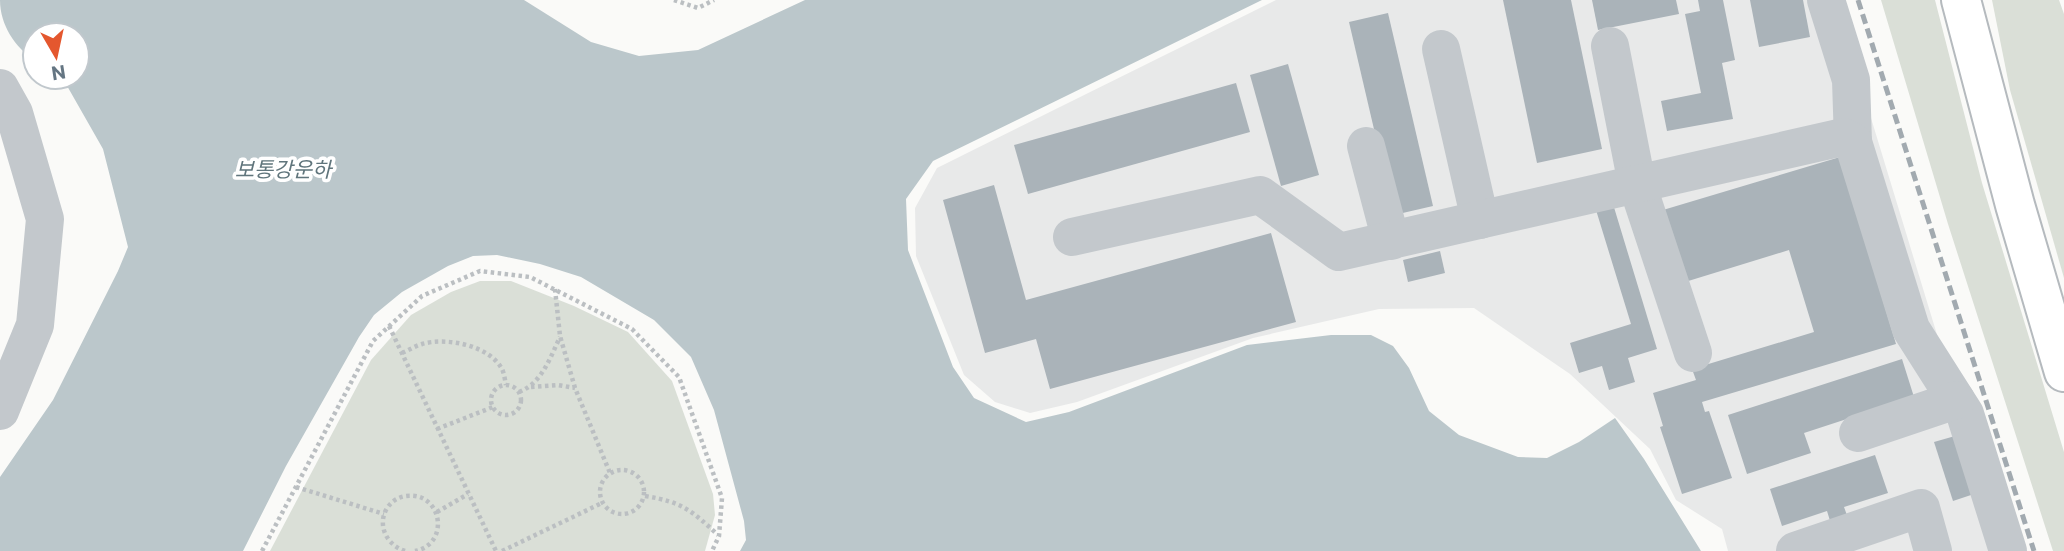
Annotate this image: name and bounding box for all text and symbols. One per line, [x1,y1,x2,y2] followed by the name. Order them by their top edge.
[21,21,91,91] north arrow
[50,61,68,86] text: N
[235,156,334,181] water label: 보통강운하

